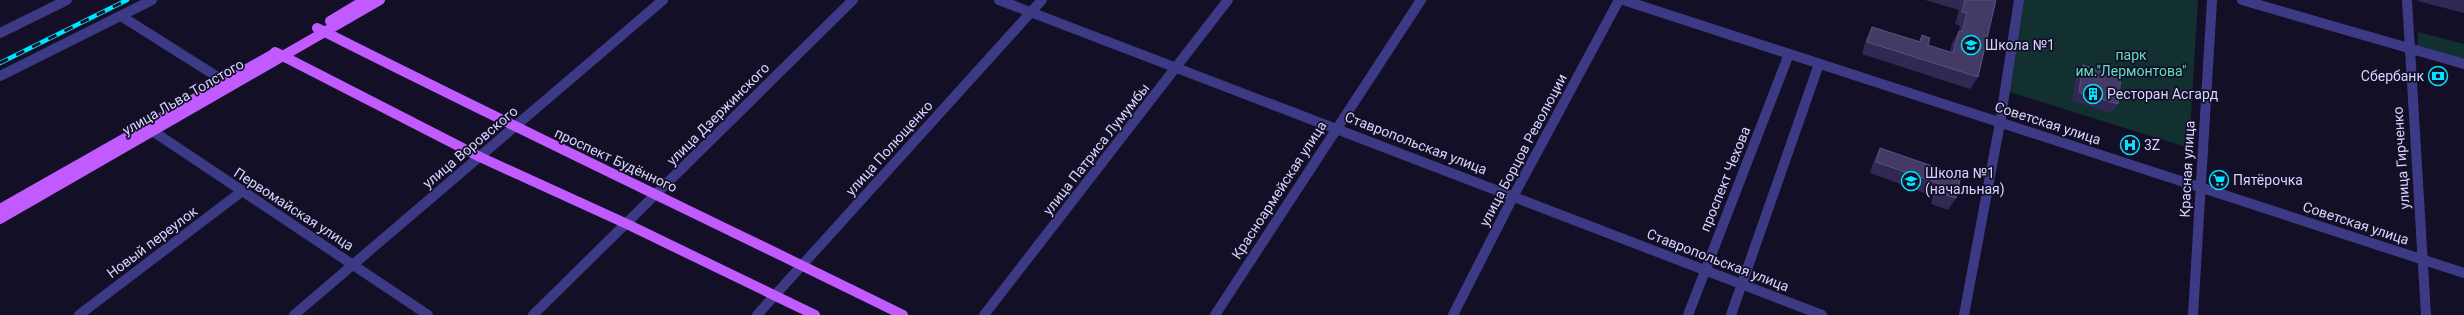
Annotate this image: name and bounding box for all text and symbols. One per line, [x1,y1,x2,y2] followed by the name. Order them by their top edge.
[1960,34,1982,56] school or university icon: Школа №1
[1985,37,2055,53] place label: Школа №1
[2075,47,2187,79] park label: парк им."Лермонтова"
[120,56,246,138] street label: улица Льва Толстого
[664,60,772,168] street label: улица Дзержинского
[2427,65,2449,87] bank icon: Сбербанк
[2361,68,2424,84] place label: Сбербанк
[1476,71,1570,229] street label: улица Борцов Революции
[1040,80,1152,218] street label: улица Патриса Лумумбы
[2082,83,2104,105] building icon: Ресторан Асгард
[2107,86,2219,102] place label: Ресторан Асгард
[842,97,936,199] street label: улица Полющенко
[1993,98,2103,148] street label: Советская улица
[419,103,521,191] street label: улица Воровского
[2389,106,2413,210] street label: улица Гирченко
[1343,108,1489,178] street label: Ставропольская улица
[1228,118,1330,262] street label: Красноармейская улица
[2176,120,2198,218] street label: Красная улица
[1697,124,1753,234] street label: проспект Чехова
[552,125,680,195] street label: проспект Будённого
[2119,134,2141,156] hospital icon: 3Z
[2144,137,2160,153] place label: 3Z
[231,164,357,254] street label: Первомайская улица
[1925,165,2005,198] place label: Школа №1 (начальная)
[2208,169,2230,191] supermarket icon: Пятёрочка
[1900,170,1922,192] school or university icon: Школа №1 (начальная)
[2233,172,2303,188] place label: Пятёрочка
[2301,198,2411,248] street label: Советская улица
[104,203,201,281] street label: Новый переулок
[1645,225,1791,295] street label: Ставропольская улица

